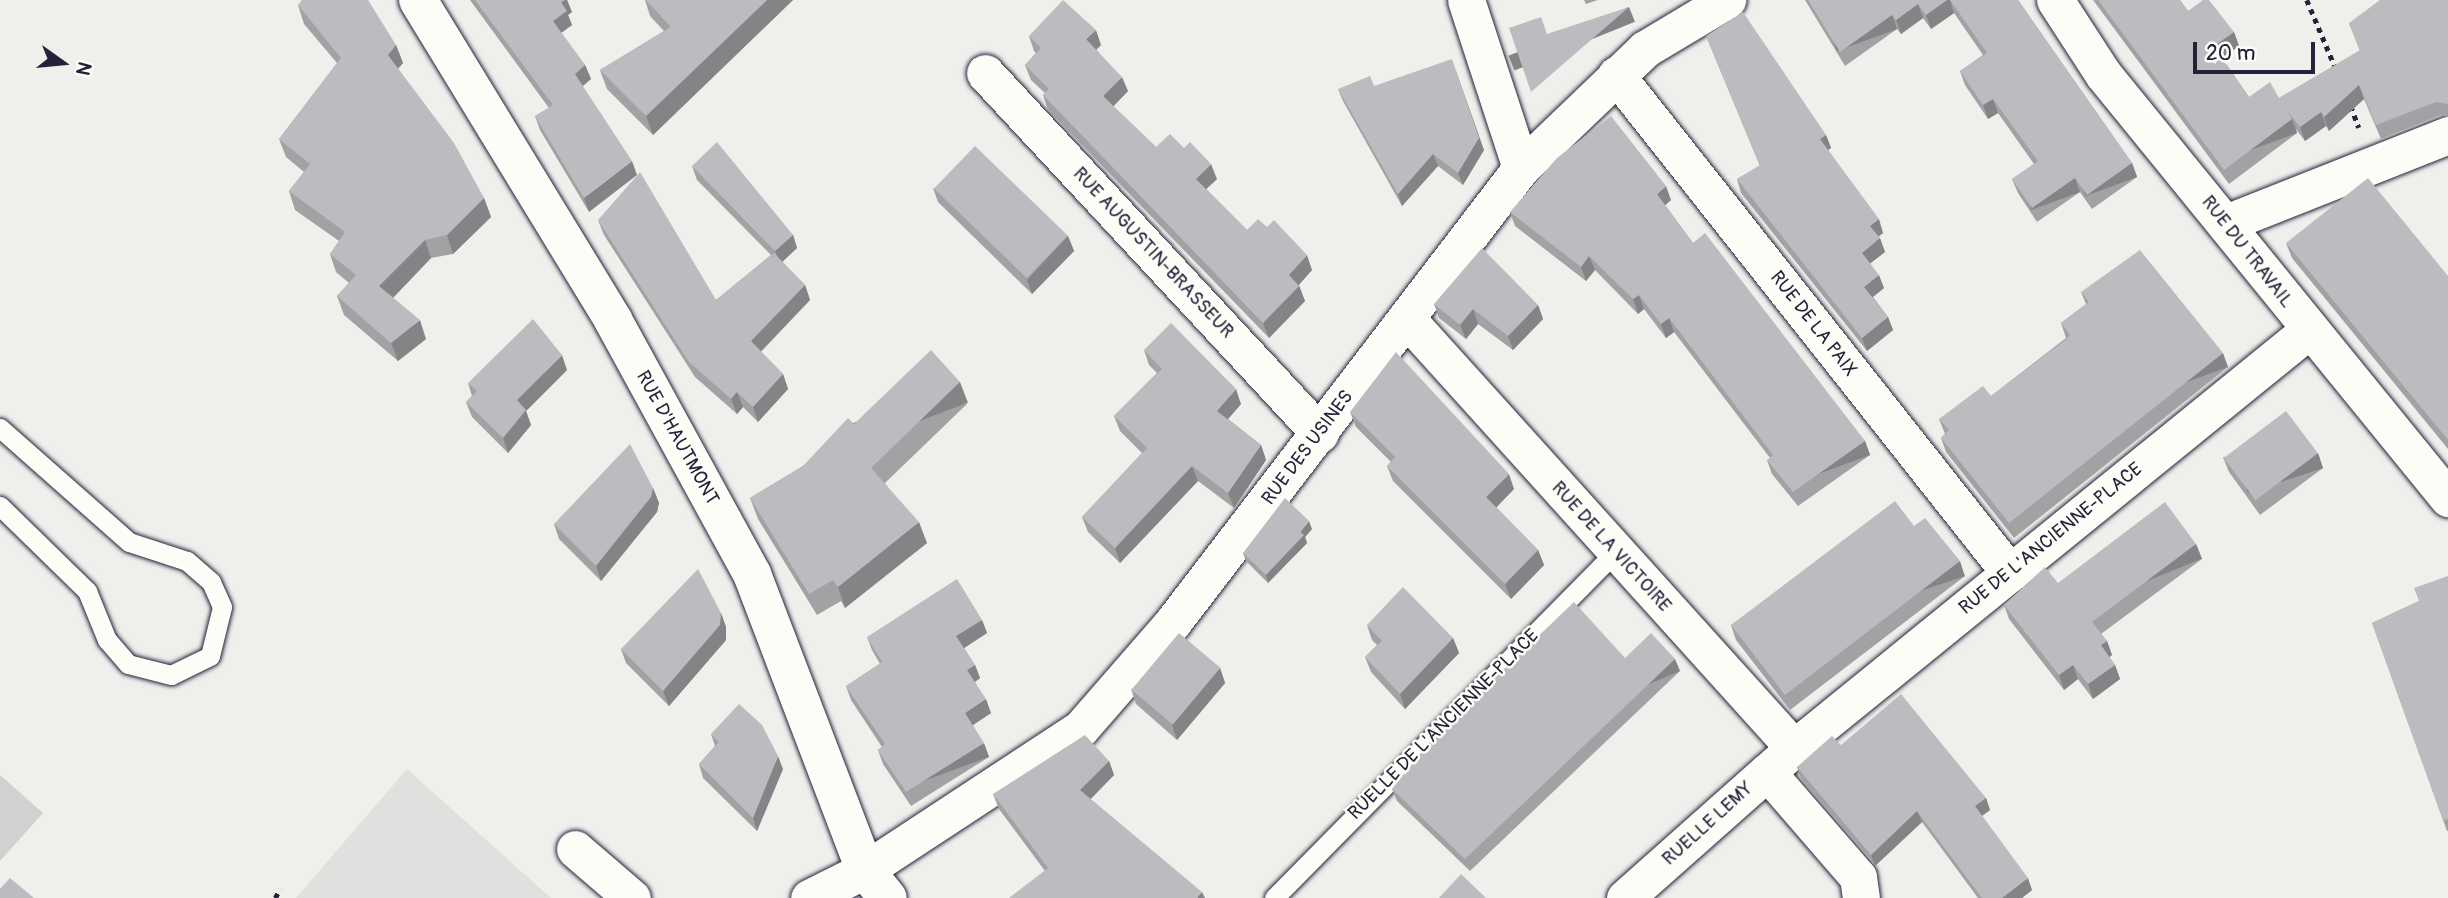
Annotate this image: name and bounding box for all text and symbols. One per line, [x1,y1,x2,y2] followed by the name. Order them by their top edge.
[28,28,98,98] north arrow
[2196,28,2318,72] scale bar
[2206,40,2255,67] text: 20 m
[70,59,97,78] text: N
[1068,163,1238,343] street label: RUE AUGUSTIN-BRASSEUR
[2196,191,2298,313] street label: RUE DU TRAVAIL
[1765,267,1861,381] street label: RUE DE LA PAIX
[631,367,723,509] street label: RUE D'HAUTMONT
[1258,386,1358,510] street label: RUE DES USINES
[1955,458,2147,620] street label: RUE DE L'ANCIENNE-PLACE
[1546,477,1676,617] street label: RUE DE LA VICTOIRE
[1344,625,1544,825] street label: RUELLE DE L'ANCIENNE-PLACE
[1658,777,1758,871] street label: RUELLE LEMY

